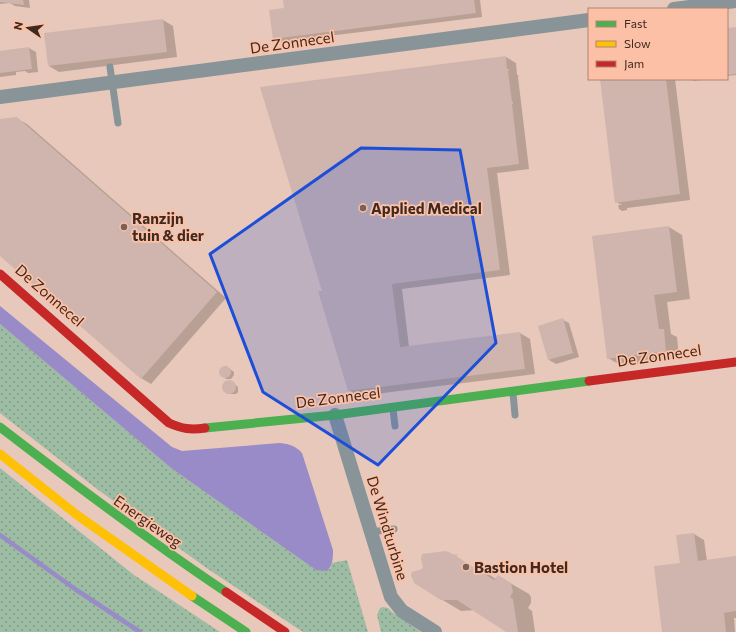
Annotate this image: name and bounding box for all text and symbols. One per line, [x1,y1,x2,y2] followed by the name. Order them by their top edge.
[8,8,48,48] north arrow
[588,8,728,80] legend
[624,16,647,30] text: Fast
[11,20,25,31] text: N
[249,27,335,57] street label: De Zonnecel
[624,36,651,50] text: Slow
[624,56,644,71] text: Jam
[371,199,482,217] place label: Applied Medical
[358,203,368,213] marker: Applied Medical
[132,209,204,244] place label: Ranzijn tuin & dier
[119,222,129,232] marker: Ranzijn tuin & dier
[12,260,88,330] street label: De Zonnecel
[616,340,702,370] street label: De Zonnecel
[295,383,381,411] street label: De Zonnecel
[364,474,412,582] street label: De Windturbine
[111,491,185,551] street label: Energieweg
[474,558,568,576] place label: Bastion Hotel
[461,562,471,572] marker: Bastion Hotel

